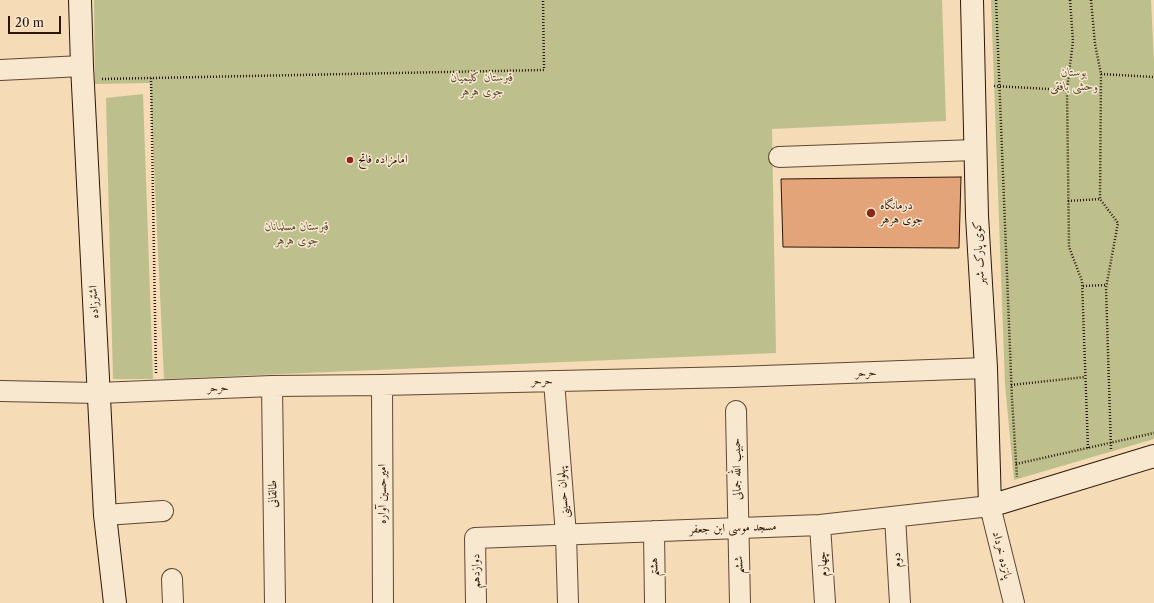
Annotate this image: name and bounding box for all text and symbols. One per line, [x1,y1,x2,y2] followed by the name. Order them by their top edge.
[10,8,63,34] scale bar
[15,15,44,30] text: 20 m
[1050,66,1098,94] park label: بوستان وحشی بافقی
[450,71,514,99] park label: قبرستان کلیمیان جوی هرهر
[358,153,408,167] place label: امامزاده فاتح
[345,155,355,165] marker: امامزاده فاتح
[880,199,923,227] place label: درمانگاه جوی هرهر
[865,207,877,219] marker: درمانگاه جوی هرهر
[265,220,329,248] park label: قبرستان مسلمانان جوی هرهر
[970,221,988,285] street label: کوی پارک شهر
[86,285,102,319] street label: اشترزاده
[855,365,877,381] street label: حرحر
[531,374,553,388] street label: حرحر
[207,380,229,396] street label: حرحر
[729,438,745,500] street label: حبیب الله جمالی
[376,464,390,524] street label: امیرحسین آواره
[554,465,572,519] street label: پهلوان حسینی
[266,480,280,508] street label: طالقانی
[689,519,777,537] street label: مسجد موسی ابن جعفر
[989,530,1015,580] street label: پانزده خرداد
[815,551,831,577] street label: چهارم
[889,552,905,568] street label: دوم
[468,554,484,588] street label: دوازدهم
[732,556,746,574] street label: ششم
[647,557,661,577] street label: هشتم

